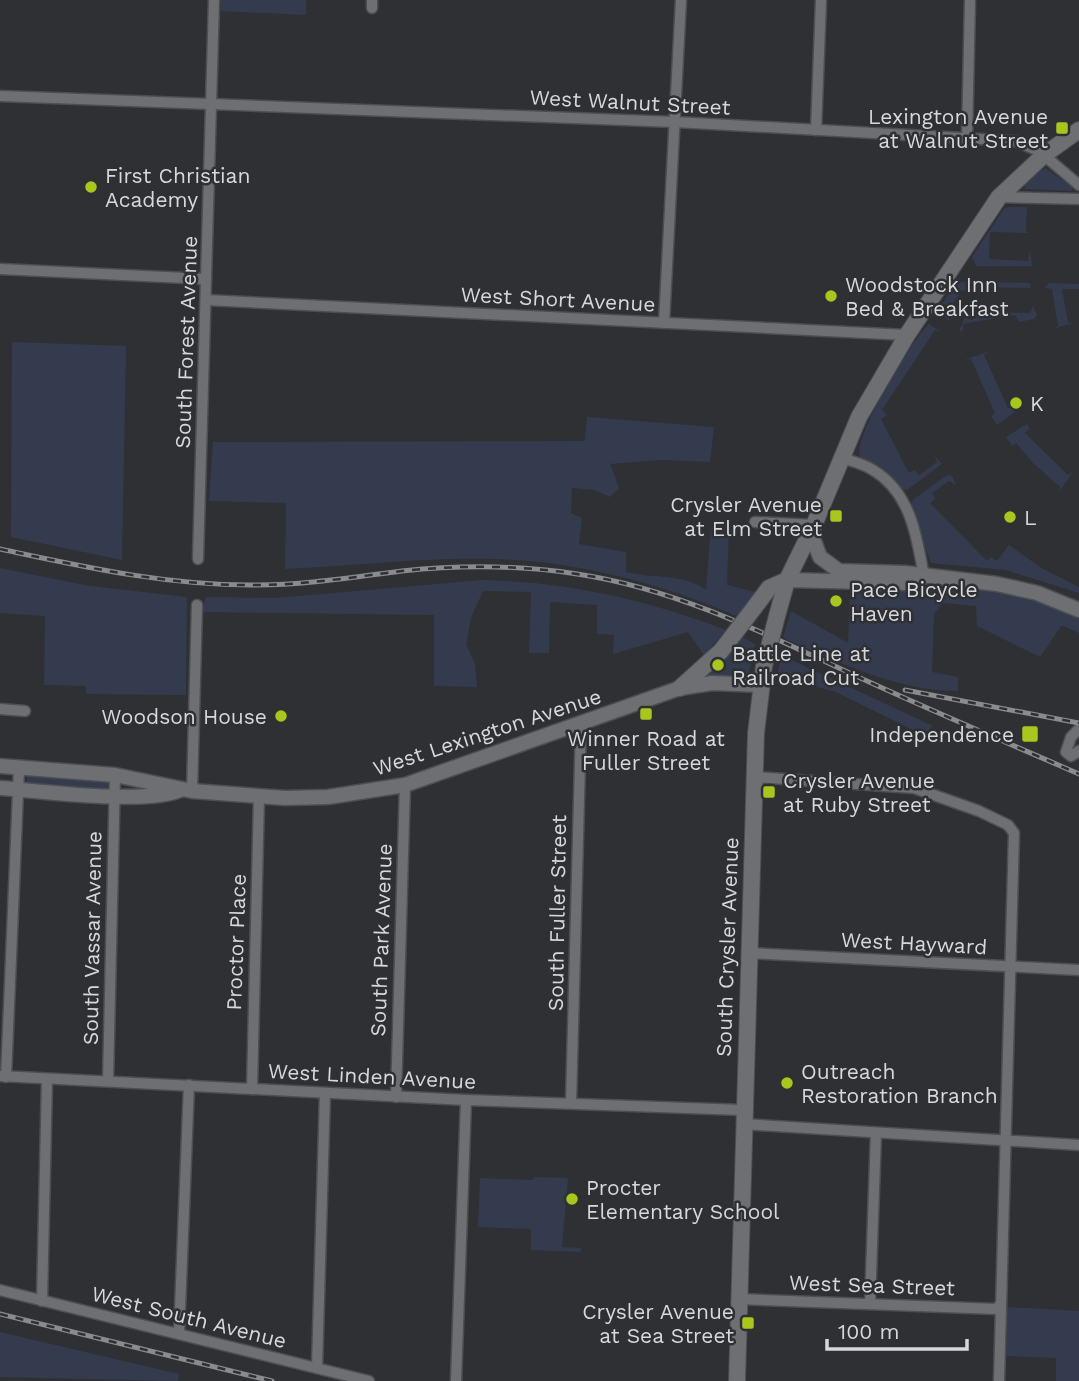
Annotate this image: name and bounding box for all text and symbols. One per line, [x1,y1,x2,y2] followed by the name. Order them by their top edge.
[529,84,731,120] street label: West Walnut Street
[868,104,1048,153] place label: Lexington Avenue at Walnut Street
[1054,120,1070,136] marker: Lexington Avenue at Walnut Street
[105,163,250,212] place label: First Christian Academy
[83,179,99,195] marker: First Christian Academy
[170,235,202,449] street label: South Forest Avenue
[845,272,1009,321] place label: Woodstock Inn Bed & Breakfast
[460,281,656,317] street label: West Short Avenue
[823,288,839,304] marker: Woodstock Inn Bed & Breakfast
[1030,391,1044,416] place label: K
[1008,395,1024,411] marker: K
[670,492,822,541] place label: Crysler Avenue at Elm Street
[1024,505,1037,530] place label: L
[828,508,844,524] marker: Crysler Avenue at Elm Street
[1002,509,1018,525] marker: L
[850,577,978,626] place label: Pace Bicycle Haven
[828,593,844,609] marker: Pace Bicycle Haven
[732,641,870,690] place label: Battle Line at Railroad Cut
[710,657,726,673] marker: Battle Line at Railroad Cut
[370,683,604,781] street label: West Lexington Avenue
[101,704,267,729] place label: Woodson House
[638,706,654,722] marker: Winner Road at Fuller Street
[273,708,289,724] marker: Woodson House
[869,722,1014,747] place label: Independence
[1020,724,1040,744] marker: Independence
[567,726,725,775] place label: Winner Road at Fuller Street
[783,768,935,817] place label: Crysler Avenue at Ruby Street
[761,784,777,800] marker: Crysler Avenue at Ruby Street
[543,814,571,1011] street label: South Fuller Street
[78,831,106,1045] street label: South Vassar Avenue
[711,837,743,1057] street label: South Crysler Avenue
[365,843,397,1037] street label: South Park Avenue
[221,873,251,1011] street label: Proctor Place
[840,927,988,959] street label: West Hayward
[267,1058,477,1094] street label: West Linden Avenue
[801,1059,998,1108] place label: Outreach Restoration Branch
[779,1075,795,1091] marker: Outreach Restoration Branch
[586,1175,780,1224] place label: Procter Elementary School
[564,1191,580,1207] marker: Procter Elementary School
[789,1270,956,1300] street label: West Sea Street
[89,1281,289,1353] street label: West South Avenue
[582,1299,734,1348] place label: Crysler Avenue at Sea Street
[827,1308,967,1352] scale bar
[740,1315,756,1331] marker: Crysler Avenue at Sea Street
[838,1319,900,1344] text: 100 m

